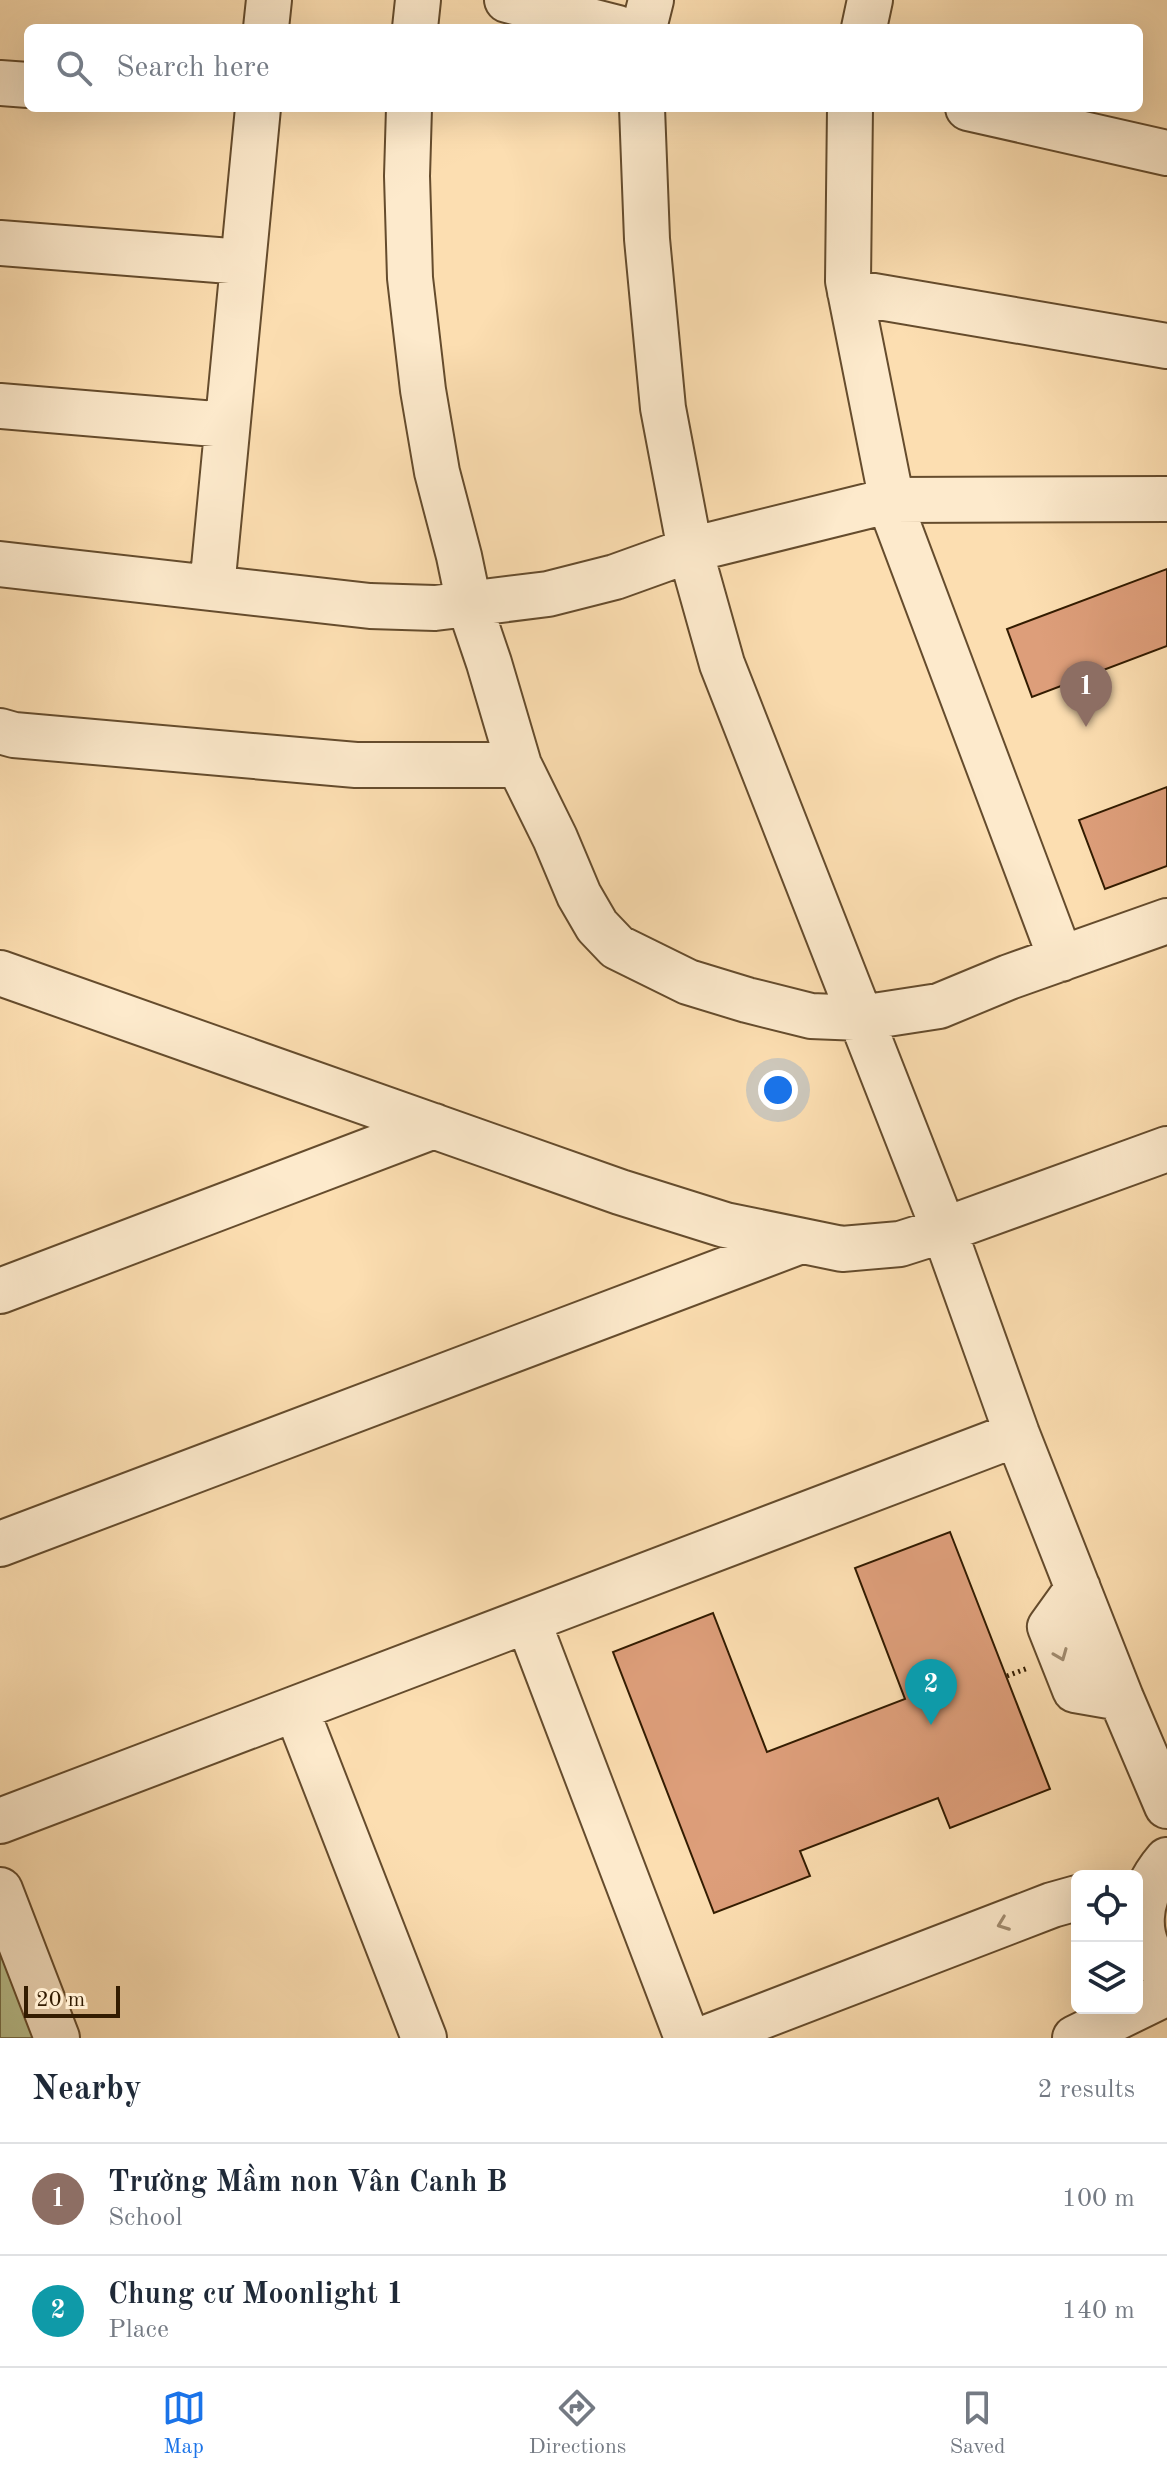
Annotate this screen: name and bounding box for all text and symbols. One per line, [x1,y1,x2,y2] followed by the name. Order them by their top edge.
[24,24,1143,112] search box
[52,46,96,90] icon: search
[116,53,270,83] text: Search here
[1060,661,1112,727] pin: 1
[758,1070,798,1110] your location
[1051,1647,1068,1661] one-way arrow
[905,1659,957,1725] pin: 2
[1071,1870,1143,2014] map controls
[1071,1870,1143,1942] button: locate
[997,1914,1011,1931] one-way arrow
[1071,1942,1143,2014] button: layers
[24,1982,120,2018] scale bar
[36,1989,85,2011] text: 20 m
[32,2073,142,2107] text: Nearby
[1037,2077,1135,2103] text: 2 results
[108,2168,507,2198] text: Trường Mầm non Vân Canh B
[50,2186,66,2212] text: 1
[1062,2186,1135,2212] text: 100 m
[108,2205,182,2231] text: School
[108,2280,404,2310] text: Chung cư Moonlight 1
[50,2298,66,2324] text: 2
[1062,2298,1135,2324] text: 140 m
[108,2317,169,2343] text: Place
[162,2386,206,2461] tab: Map
[529,2386,626,2461] tab: Directions
[949,2386,1005,2461] tab: Saved

